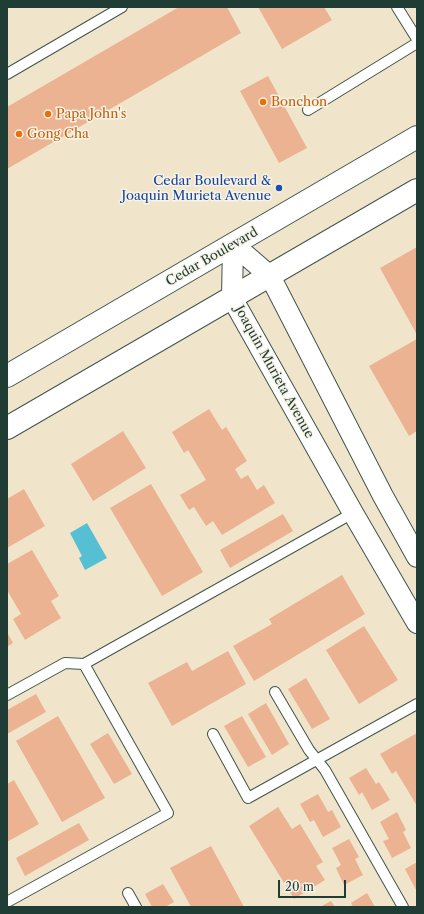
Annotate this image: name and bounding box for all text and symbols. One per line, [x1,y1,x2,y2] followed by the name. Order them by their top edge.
[271,94,327,110] place label: Bonchon
[258,97,268,107] marker: Bonchon
[56,106,126,122] place label: Papa John's
[43,109,53,119] marker: Papa John's
[27,126,89,142] place label: Gong Cha
[14,129,24,139] marker: Gong Cha
[122,173,271,204] place label: Cedar Boulevard & Joaquin Murieta Avenue
[274,183,284,193] marker: Cedar Boulevard & Joaquin Murieta Avenue
[163,224,261,290] street label: Cedar Boulevard
[231,303,317,441] street label: Joaquin Murieta Avenue
[280,872,348,898] scale bar
[285,879,314,894] text: 20 m

